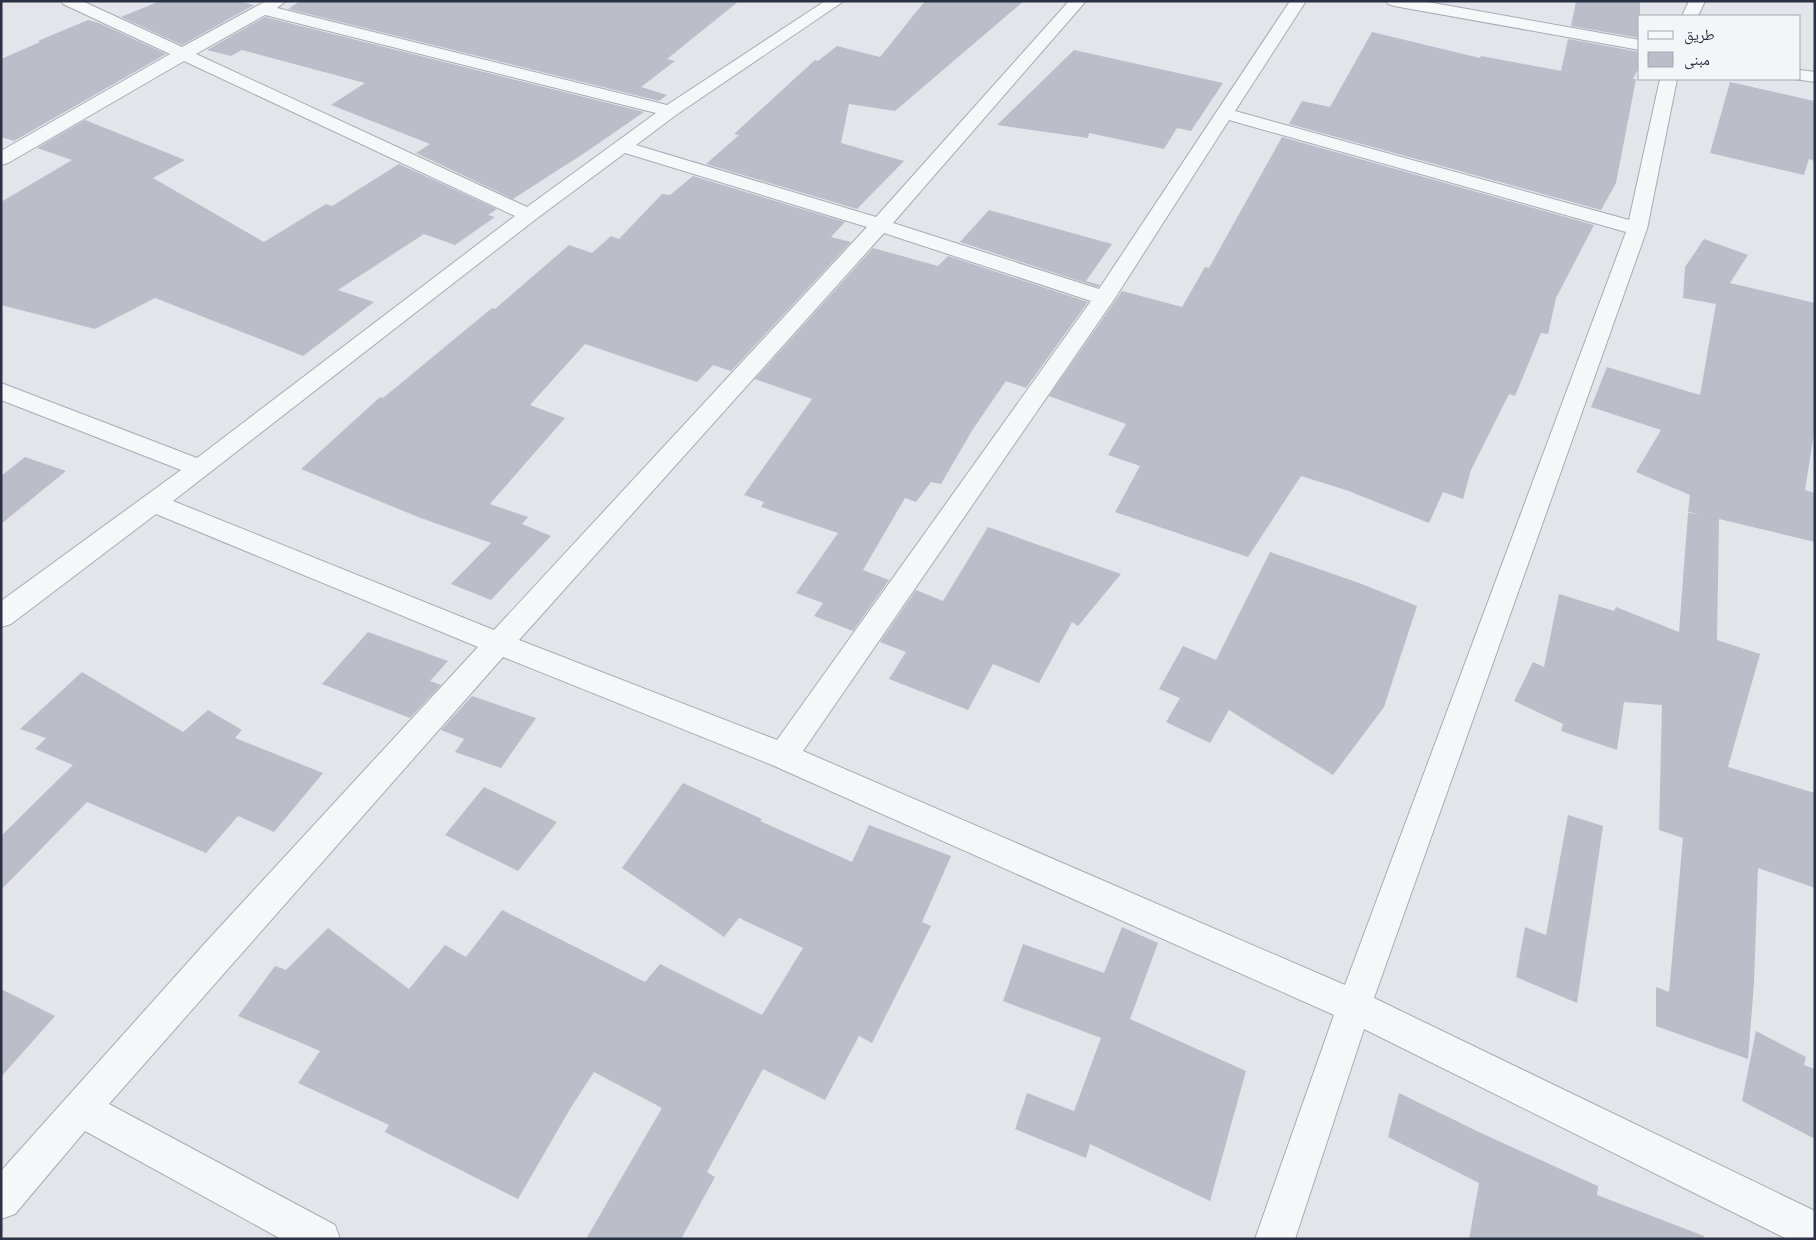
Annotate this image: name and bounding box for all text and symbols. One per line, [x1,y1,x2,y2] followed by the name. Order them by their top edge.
[1638,15,1801,80] legend
[1684,24,1715,45] text: طريق
[1684,49,1710,70] text: مبنى

